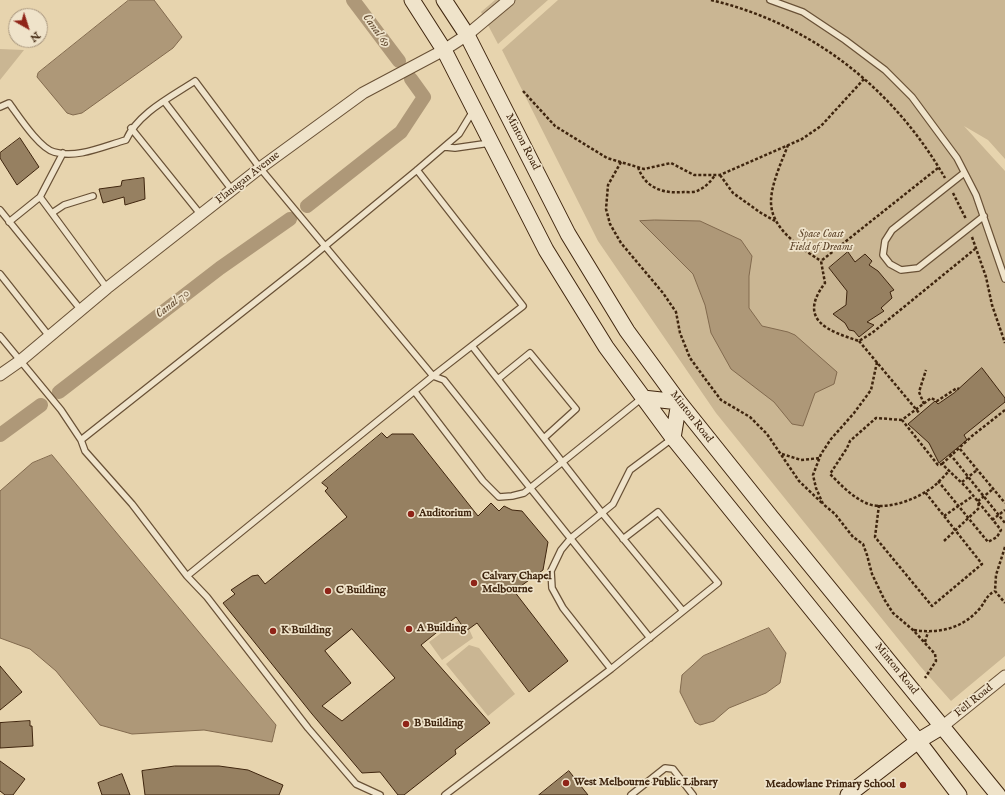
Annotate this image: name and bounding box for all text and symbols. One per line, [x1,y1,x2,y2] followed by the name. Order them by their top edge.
[8,8,48,48] north arrow
[359,11,393,51] water label: Canal 69
[27,28,43,45] text: N
[502,111,542,173] street label: Minton Road
[213,149,283,207] street label: Flanagan Avenue
[789,228,853,254] park label: Space Coast Field of Dreams
[153,286,193,322] water label: Canal 70
[667,389,715,445] street label: Minton Road
[419,507,472,521] place label: Auditorium
[406,509,416,519] marker: Auditorium
[482,570,551,596] place label: Calvary Chapel Melbourne
[469,578,479,588] marker: Calvary Chapel Melbourne
[336,584,386,598] place label: C Building
[323,586,333,596] marker: C Building
[417,622,466,636] place label: A Building
[281,624,331,638] place label: K Building
[404,624,414,634] marker: A Building
[268,626,278,636] marker: K Building
[871,641,921,697] street label: Minton Road
[952,682,996,720] street label: Fell Road
[414,717,463,731] place label: B Building
[401,719,411,729] marker: B Building
[574,776,718,790] place label: West Melbourne Public Library
[561,778,571,788] marker: West Melbourne Public Library
[766,778,895,792] place label: Meadowlane Primary School
[898,780,908,790] marker: Meadowlane Primary School

